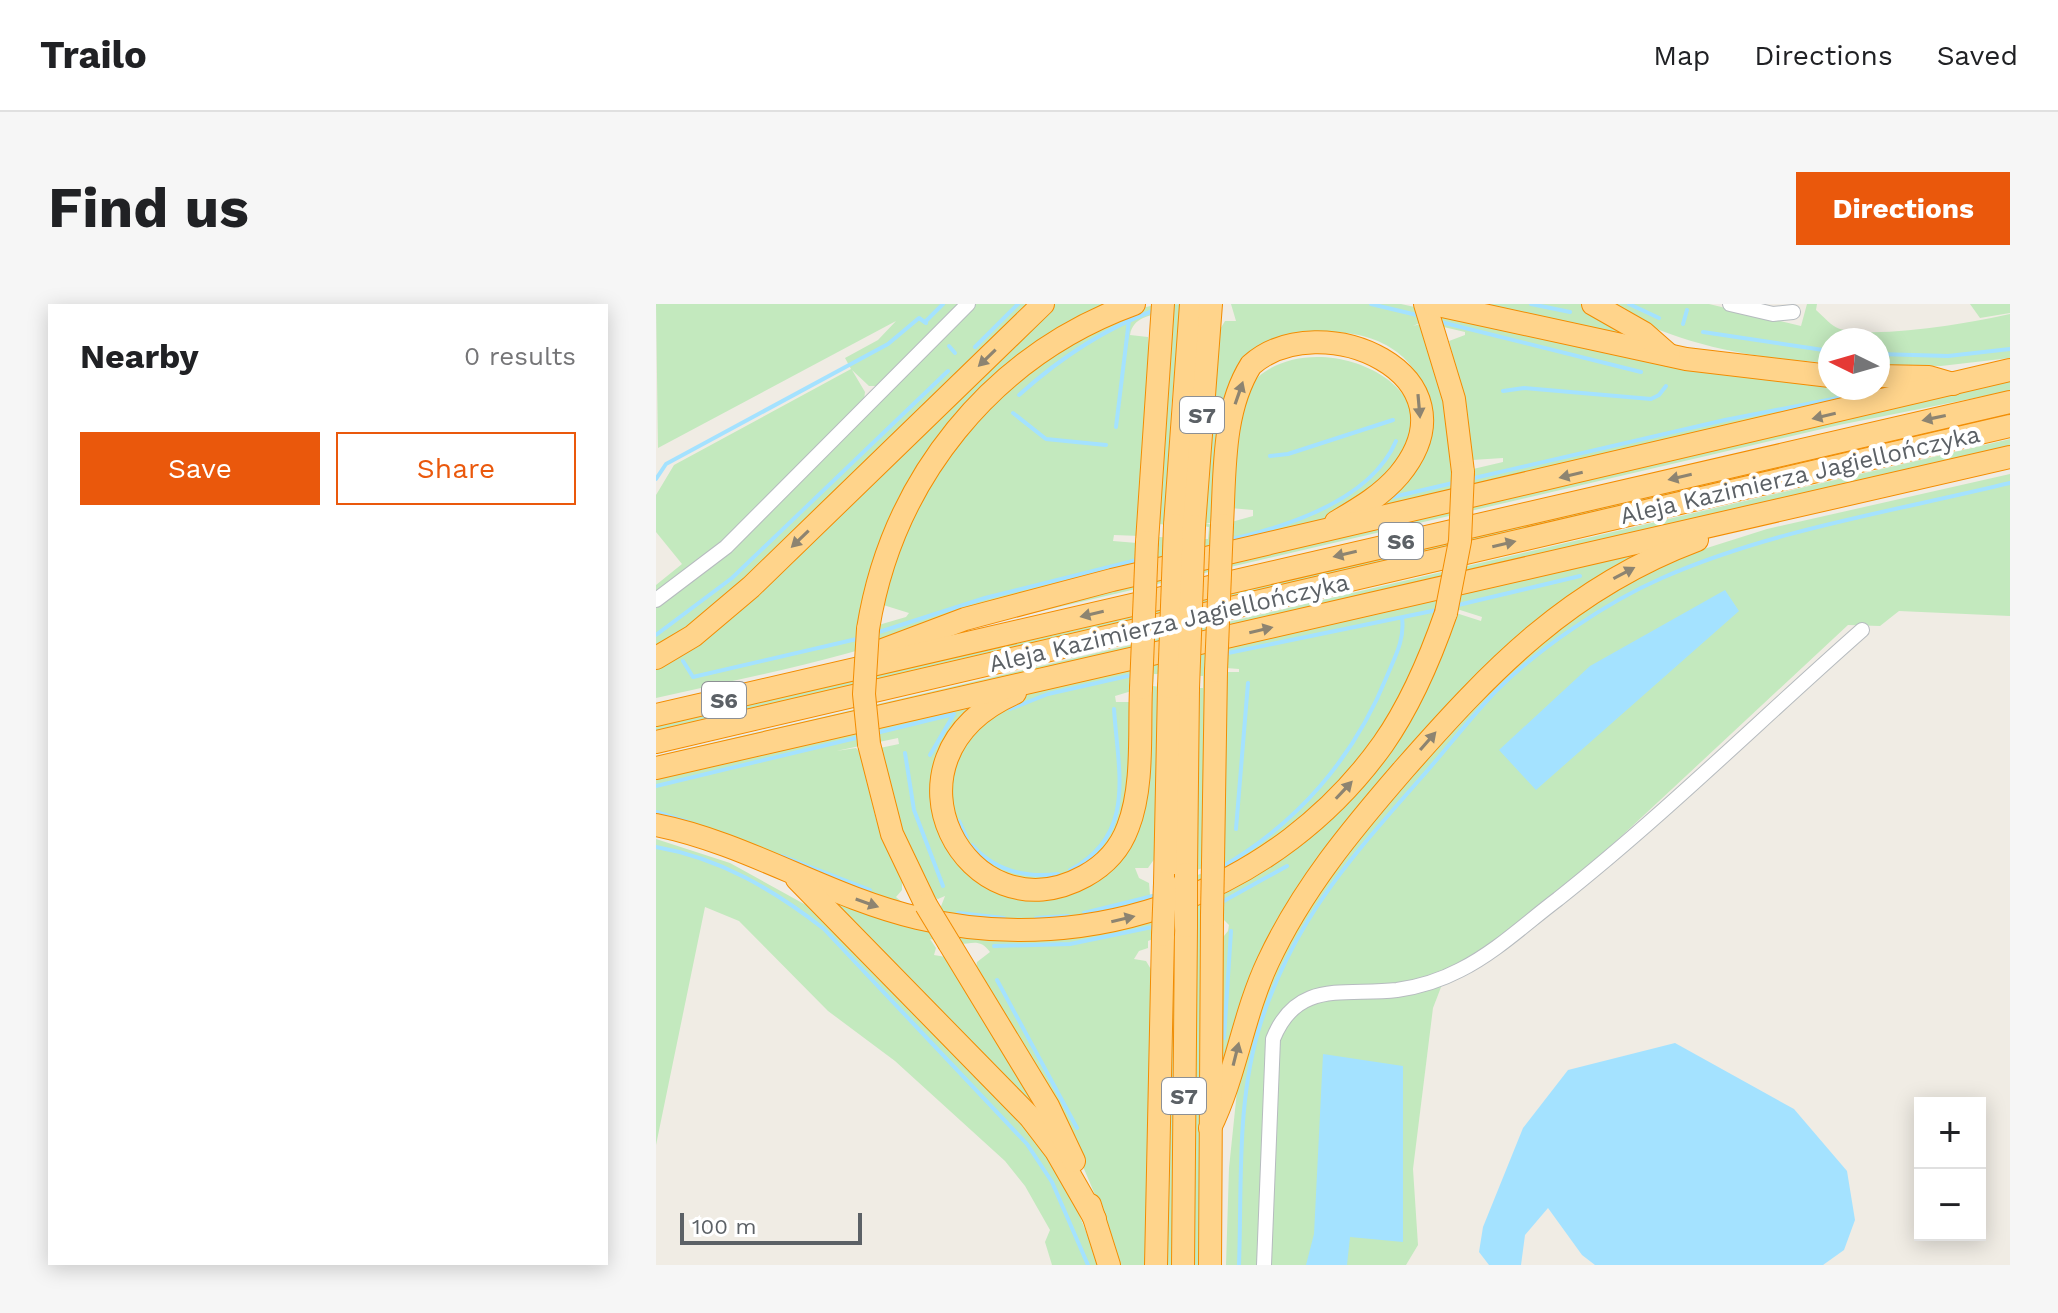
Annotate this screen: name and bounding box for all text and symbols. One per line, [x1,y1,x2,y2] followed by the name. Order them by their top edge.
[40,33,147,77] text: Trailo
[1653,39,1710,72] text: Map
[1754,39,1893,72] text: Directions
[1937,39,2018,72] text: Saved
[1796,172,2010,245] button: Directions
[48,175,249,241] text: Find us
[1818,328,1890,400] north arrow
[80,336,199,376] text: Nearby
[464,341,576,371] text: 0 results
[978,348,997,367] one-way arrow
[1233,381,1246,405] one-way arrow
[1413,394,1426,419] one-way arrow
[1180,397,1224,433] road number: S7
[1811,410,1836,422] one-way arrow
[1921,413,1946,425] one-way arrow
[1617,420,1983,530] street label: Aleja Kazimierza Jagiellończyka
[80,432,320,505] button: Save
[336,432,576,505] button: Share
[1558,469,1583,481] one-way arrow
[1668,471,1693,484] one-way arrow
[1379,523,1423,559] road number: S6
[791,530,810,548] one-way arrow
[1492,538,1517,550] one-way arrow
[1333,548,1358,561] one-way arrow
[1613,566,1635,580] one-way arrow
[986,568,1352,678] street label: Aleja Kazimierza Jagiellończyka
[1079,608,1104,620] one-way arrow
[1249,623,1274,636] one-way arrow
[702,682,746,718] road number: S6
[1419,732,1437,751] one-way arrow
[1335,781,1353,800] one-way arrow
[855,897,879,909] one-way arrow
[1110,912,1135,925] one-way arrow
[1230,1042,1242,1067] one-way arrow
[1162,1078,1206,1114] road number: S7
[1914,1097,1986,1241] map controls
[1914,1097,1986,1169] button: +
[1914,1169,1986,1241] button: −
[680,1209,862,1245] scale bar
[692,1214,756,1239] text: 100 m

